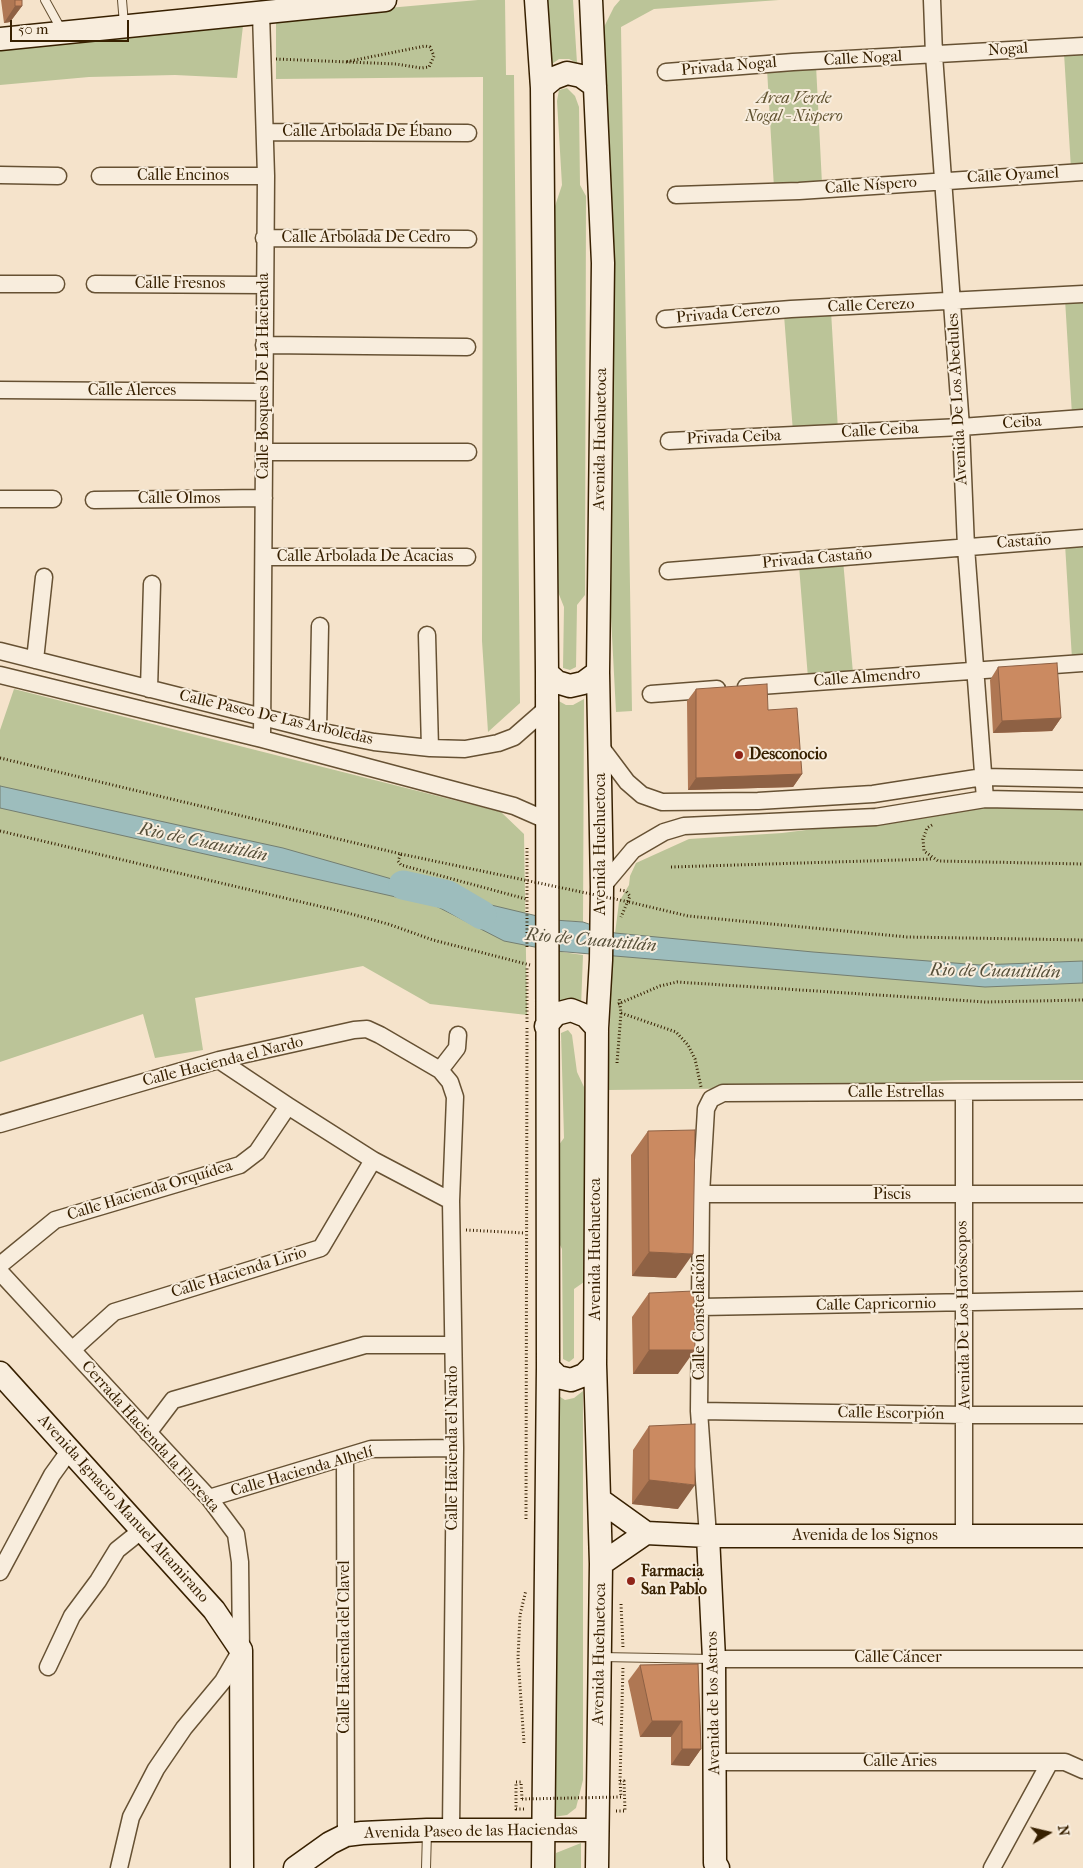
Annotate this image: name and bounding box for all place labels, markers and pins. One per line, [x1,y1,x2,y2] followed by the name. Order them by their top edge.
[749,745,827,765] place label: Desconocio
[733,749,745,761] marker: Desconocio
[641,1562,707,1600] place label: Farmacia San Pablo
[625,1575,637,1587] marker: Farmacia San Pablo

